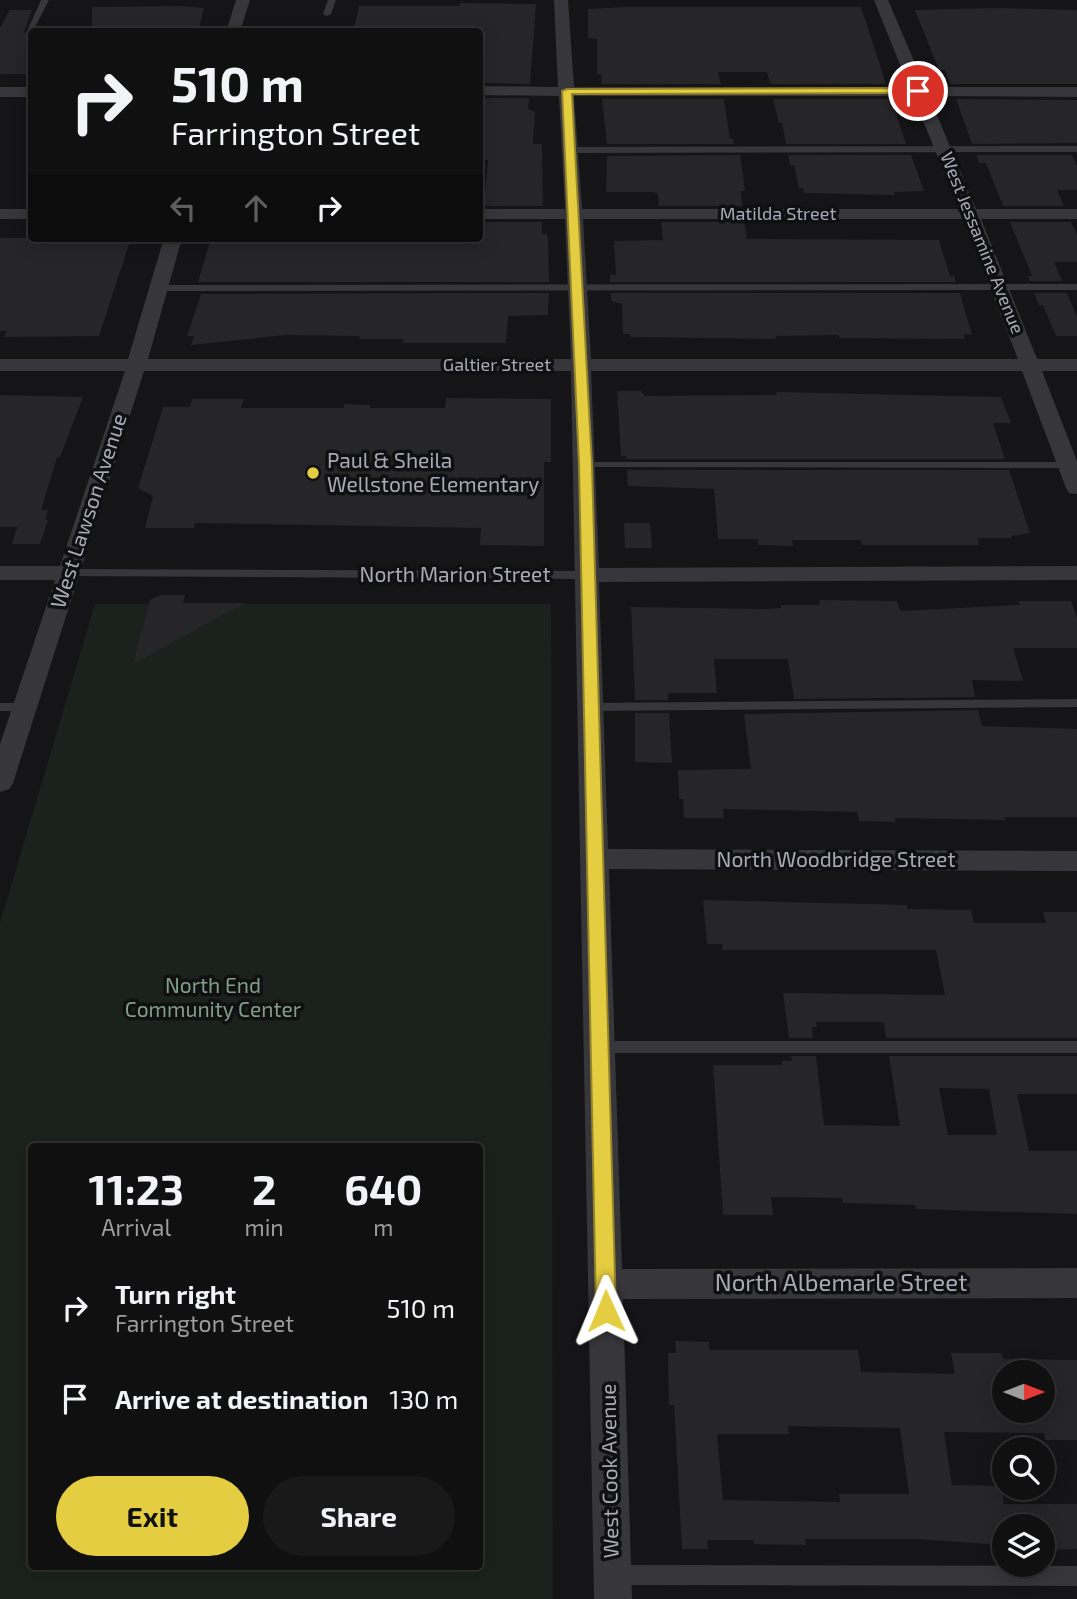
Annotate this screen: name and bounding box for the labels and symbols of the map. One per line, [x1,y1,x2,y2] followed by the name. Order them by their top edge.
[888,61,948,121] pin
[936,148,1030,337] street label: West Jessamine Avenue
[720,202,836,224] street label: Matilda Street
[443,353,551,375] street label: Galtier Street
[44,410,131,611] street label: West Lawson Avenue
[327,447,539,496] place label: Paul & Sheila Wellstone Elementary
[305,465,321,481] marker: Paul & Sheila Wellstone Elementary
[360,561,550,586] street label: North Marion Street
[717,846,955,871] street label: North Woodbridge Street
[125,972,302,1021] park label: North End Community Center
[715,1267,967,1296] street label: North Albemarle Street
[569,1274,643,1348] position arrow
[992,1360,1055,1423] north arrow
[594,1383,623,1559] street label: West Cook Avenue

